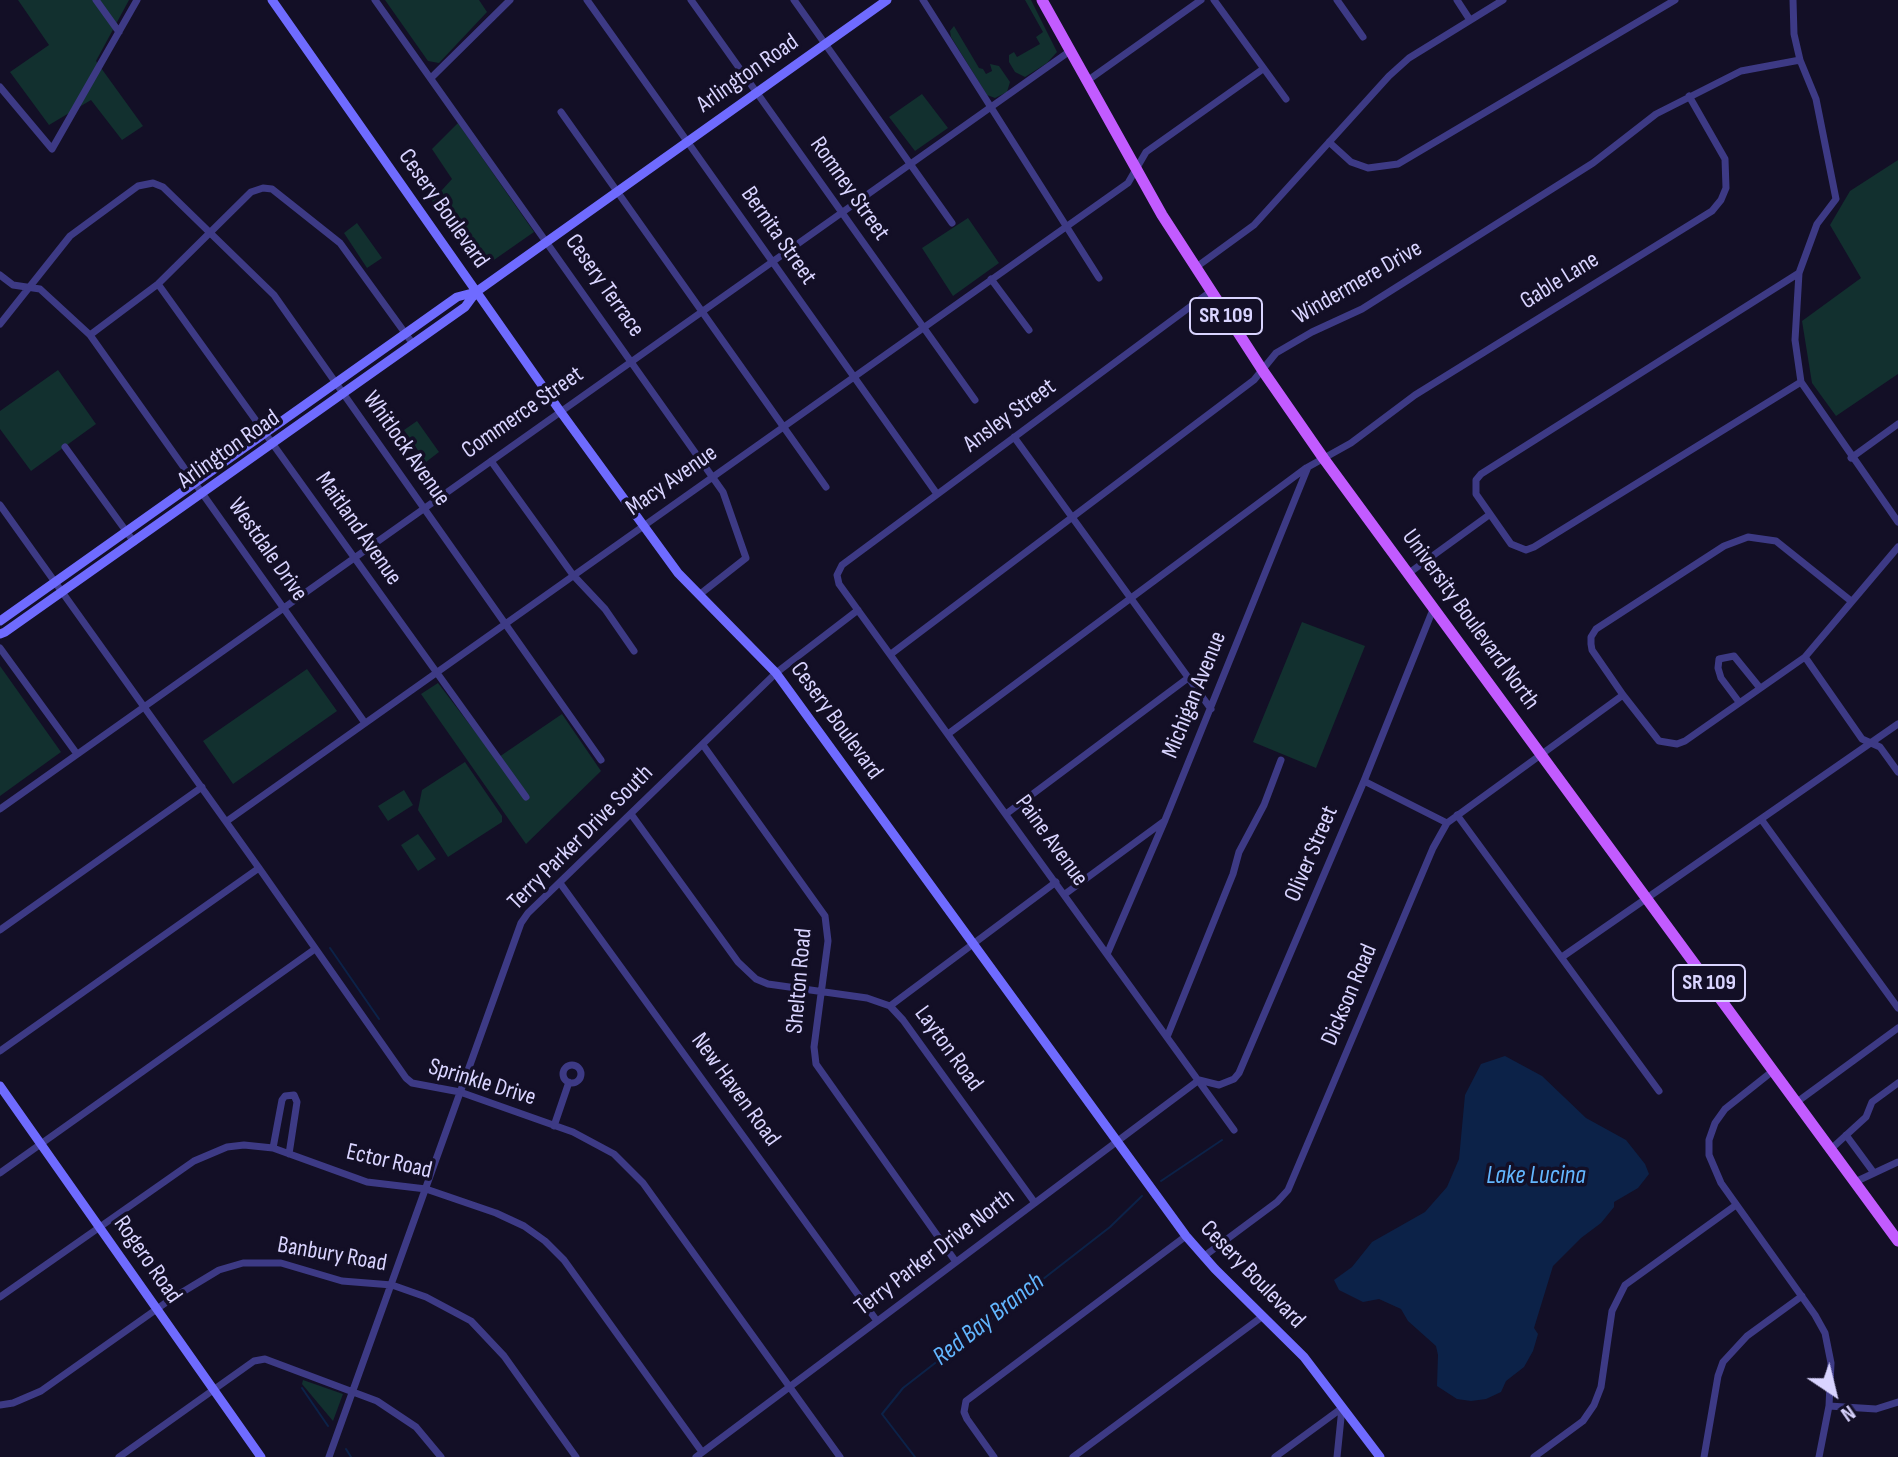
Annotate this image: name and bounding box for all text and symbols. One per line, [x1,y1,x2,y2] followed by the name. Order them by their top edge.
[691,28,805,120] street label: Arlington Road
[803,132,895,246] street label: Romney Street
[391,144,495,274] street label: Cesery Boulevard
[734,182,822,290] street label: Bernita Street
[558,229,650,343] street label: Cesery Terrace
[1289,235,1427,331] street label: Windermere Drive
[1515,246,1605,316] street label: Gable Lane
[1190,298,1262,334] road number: SR 109
[457,360,589,466] street label: Commerce Street
[958,373,1062,459] street label: Ansley Street
[356,386,456,512] street label: Whitlock Avenue
[172,404,286,496] street label: Arlington Road
[621,439,723,523] street label: Macy Avenue
[308,467,408,591] street label: Maitland Avenue
[221,493,313,607] street label: Westdale Drive
[1395,524,1545,716] street label: University Boulevard North
[1156,627,1234,763] street label: Michigan Avenue
[784,656,888,786] street label: Cesery Boulevard
[502,759,660,917] street label: Terry Parker Drive South
[1008,790,1094,892] street label: Paine Avenue
[1279,802,1345,906] street label: Oliver Street
[781,927,819,1035] street label: Shelton Road
[1316,940,1384,1050] street label: Dickson Road
[1673,965,1745,1001] road number: SR 109
[907,1001,989,1097] street label: Layton Road
[684,1028,786,1152] street label: New Haven Road
[425,1053,539,1113] street label: Sprinkle Drive
[343,1138,435,1186] street label: Ector Road
[1486,1160,1586,1192] water label: Lake Lucina
[849,1184,1021,1322] street label: Terry Parker Drive North
[107,1211,187,1309] street label: Rogero Road
[1193,1215,1311,1335] street label: Cesery Boulevard
[275,1231,389,1279] street label: Banbury Road
[927,1267,1051,1373] water label: Red Bay Branch
[1794,1353,1874,1433] north arrow
[1835,1399,1861,1427] text: N

